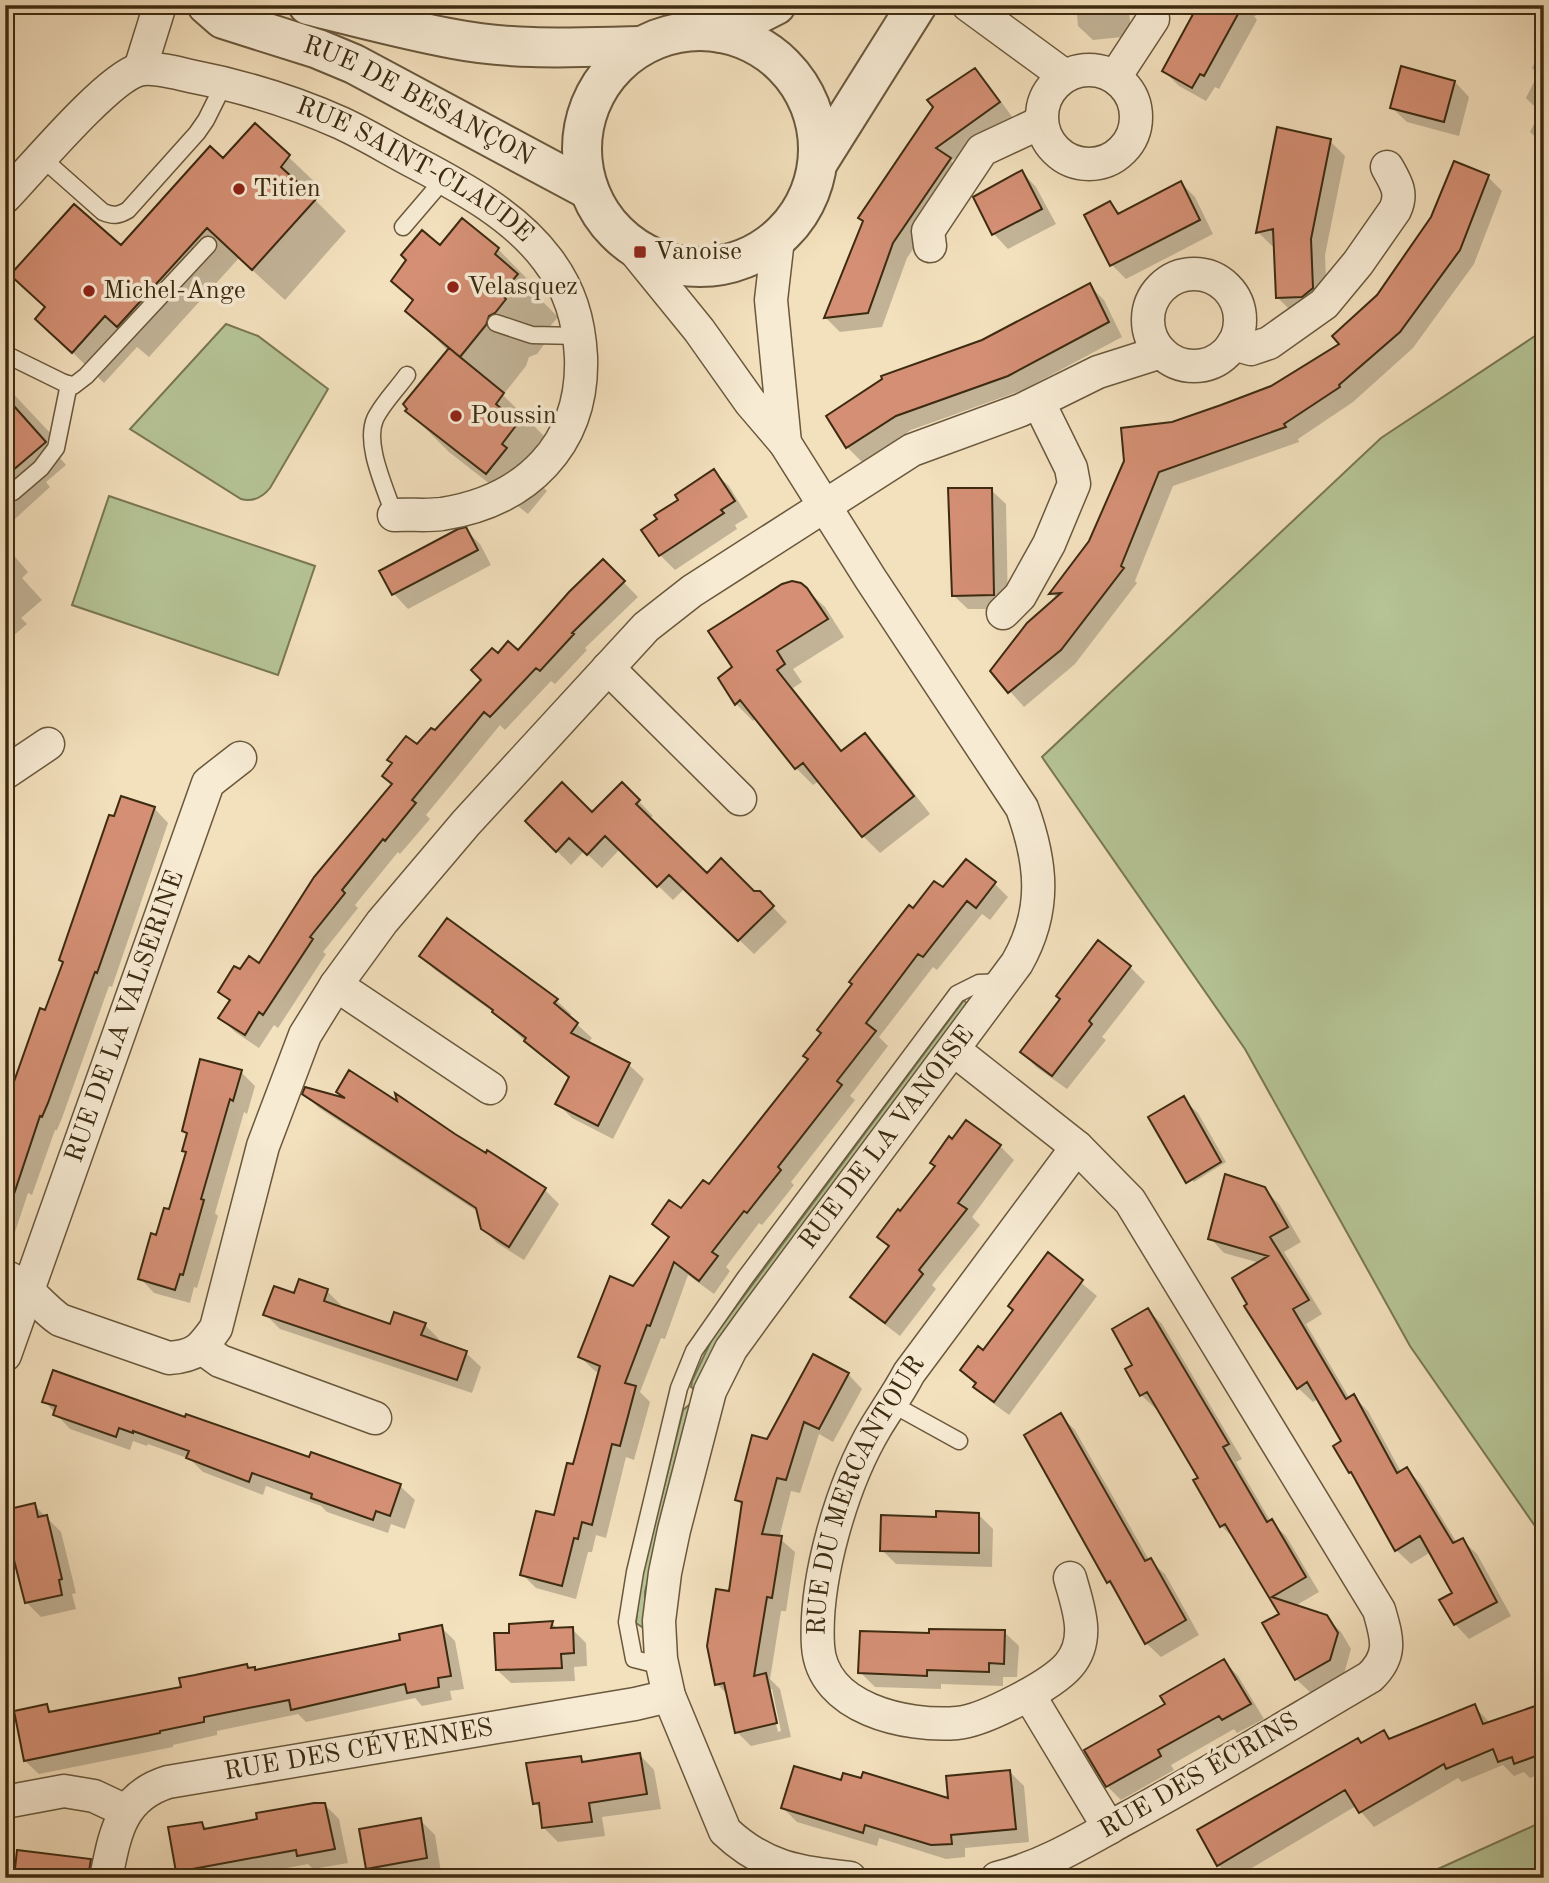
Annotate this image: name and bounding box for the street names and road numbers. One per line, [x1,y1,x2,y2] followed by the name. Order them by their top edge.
[300,32,538,171] street label: RUE DE BESANÇON
[293,93,538,247] street label: RUE SAINT-CLAUDE
[61,867,189,1166] street label: RUE DE LA VALSERINE
[795,1022,979,1254] street label: RUE DE LA VANOISE
[804,1351,930,1636] street label: RUE DU MERCANTOUR
[1093,1705,1303,1844] street label: RUE DES ÉCRINS
[222,1715,495,1785] street label: RUE DES CÉVENNES

